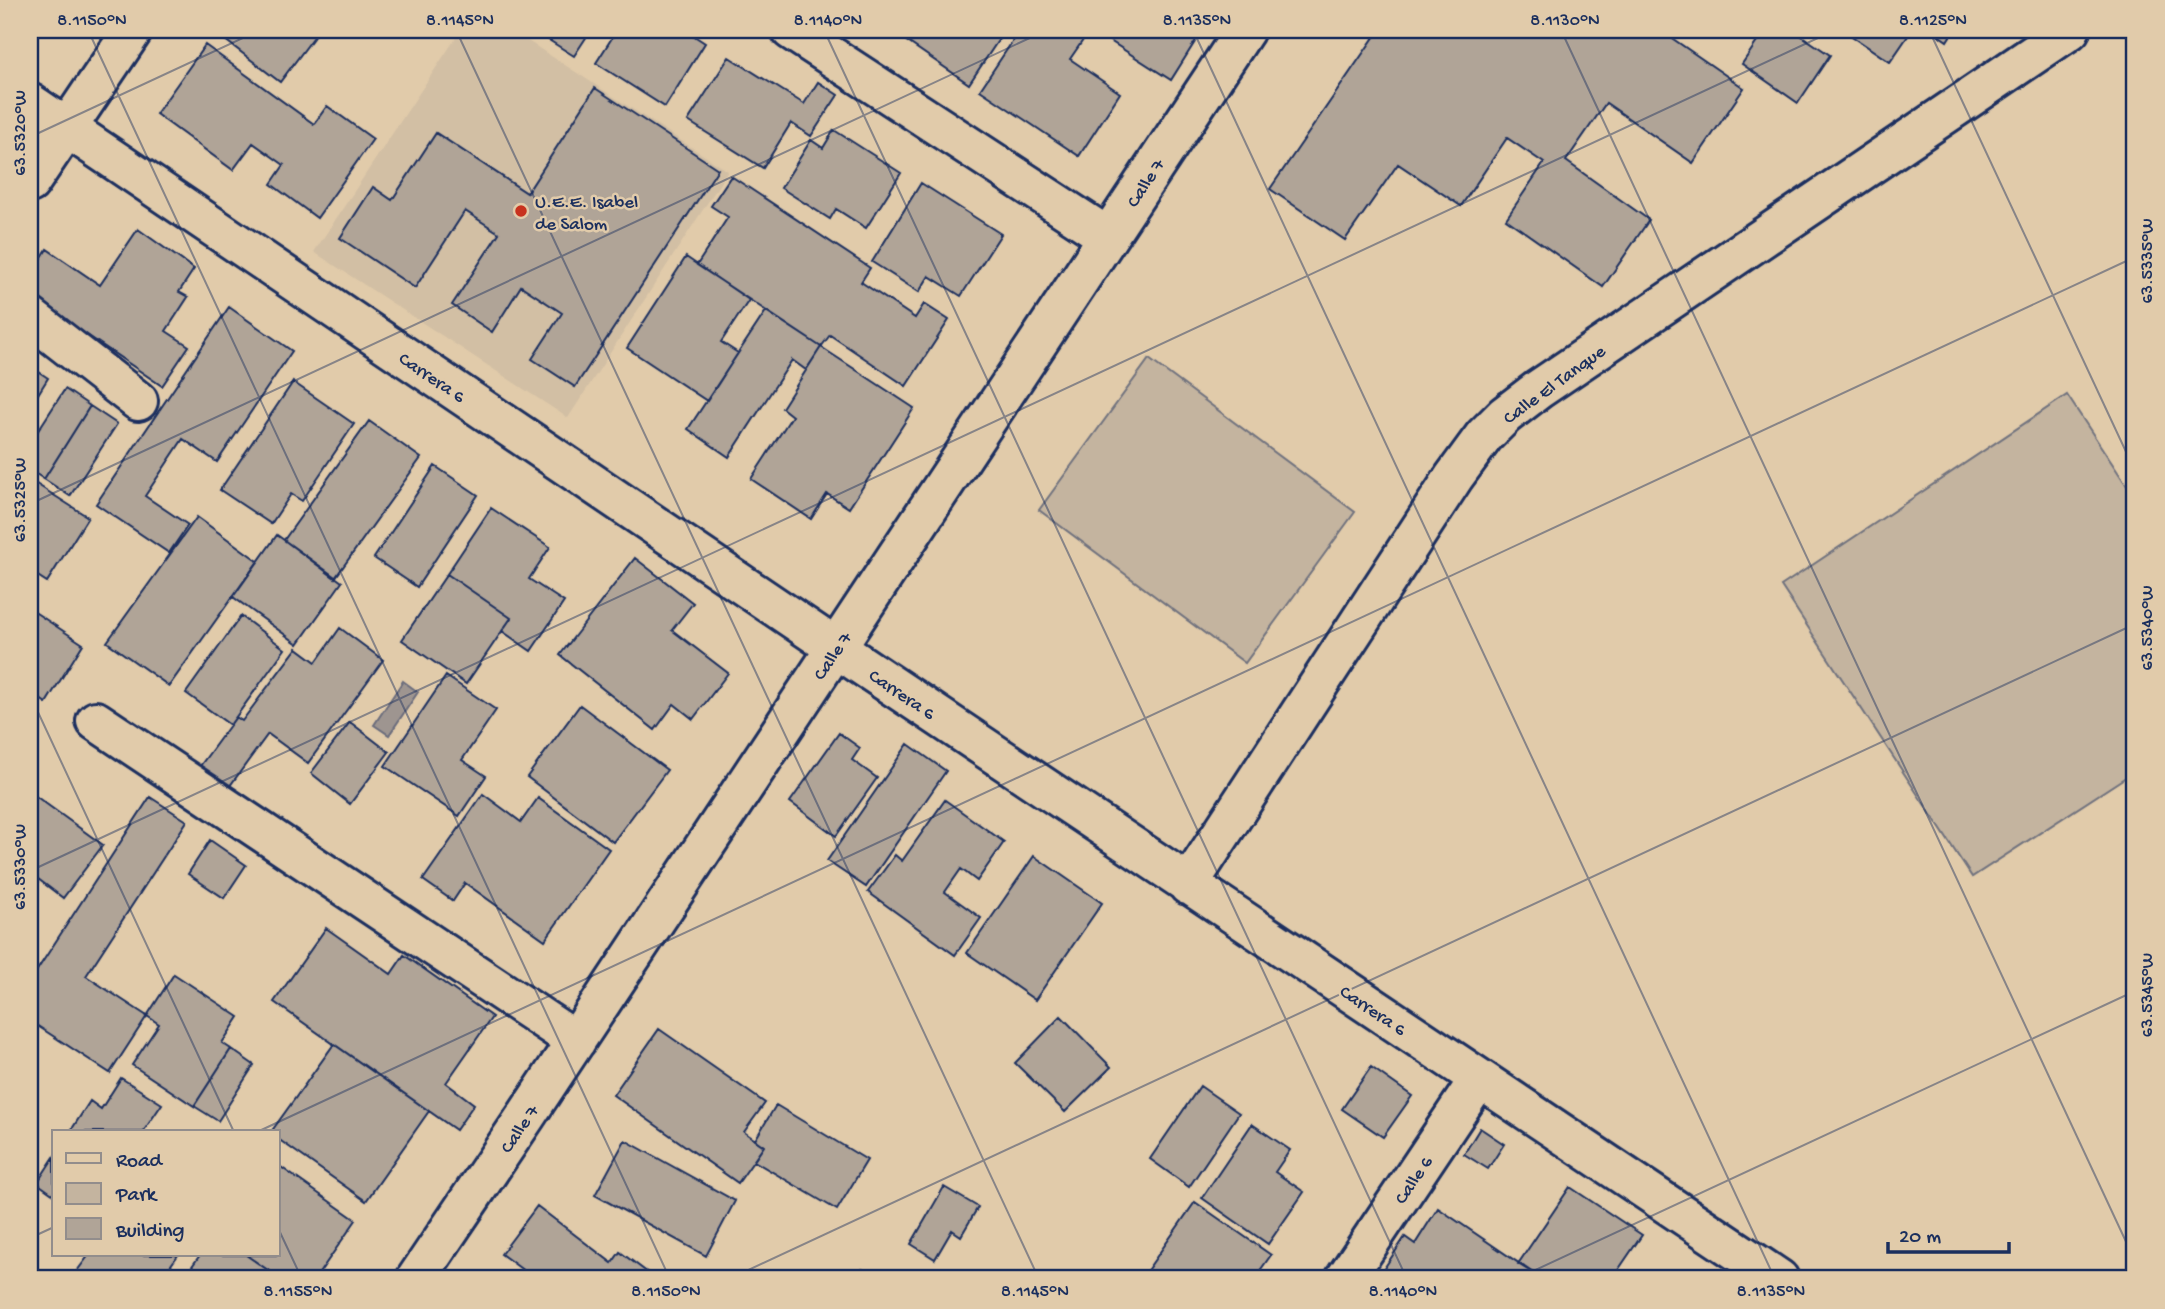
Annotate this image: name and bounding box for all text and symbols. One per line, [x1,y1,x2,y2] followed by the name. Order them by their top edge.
[57,11,127,32] text: 8.1150°N
[426,11,494,32] text: 8.1145°N
[794,11,862,32] text: 8.1140°N
[1163,11,1231,32] text: 8.1135°N
[1530,11,1600,32] text: 8.1130°N
[1899,11,1967,32] text: 8.1125°N
[11,90,32,176] text: 63.5320°W
[1123,154,1172,213] street label: Calle 7
[535,192,638,237] place label: U.E.E. Isabel de Salom
[513,203,529,219] marker: U.E.E. Isabel de Salom
[2138,218,2159,304] text: 63.5335°W
[1499,341,1611,431] street label: Calle El Tanque
[393,348,469,410] street label: Carrera 6
[11,458,32,542] text: 63.5325°W
[2138,585,2159,671] text: 63.5340°W
[809,627,859,686] street label: Calle 7
[863,665,939,727] street label: Carrera 6
[11,824,32,910] text: 63.5330°W
[2138,953,2159,1037] text: 63.5345°W
[1334,981,1410,1043] street label: Carrera 6
[496,1100,546,1159] street label: Calle 7
[52,1130,280,1256] legend
[116,1150,164,1175] text: Road
[1391,1152,1440,1209] street label: Calle 6
[115,1184,159,1209] text: Park
[1888,1211,2009,1255] scale bar
[115,1220,185,1245] text: Building
[1899,1226,1941,1251] text: 20 m
[264,1282,332,1303] text: 8.1155°N
[631,1282,701,1303] text: 8.1150°N
[1001,1282,1069,1303] text: 8.1145°N
[1369,1282,1437,1303] text: 8.1140°N
[1737,1282,1805,1303] text: 8.1135°N

